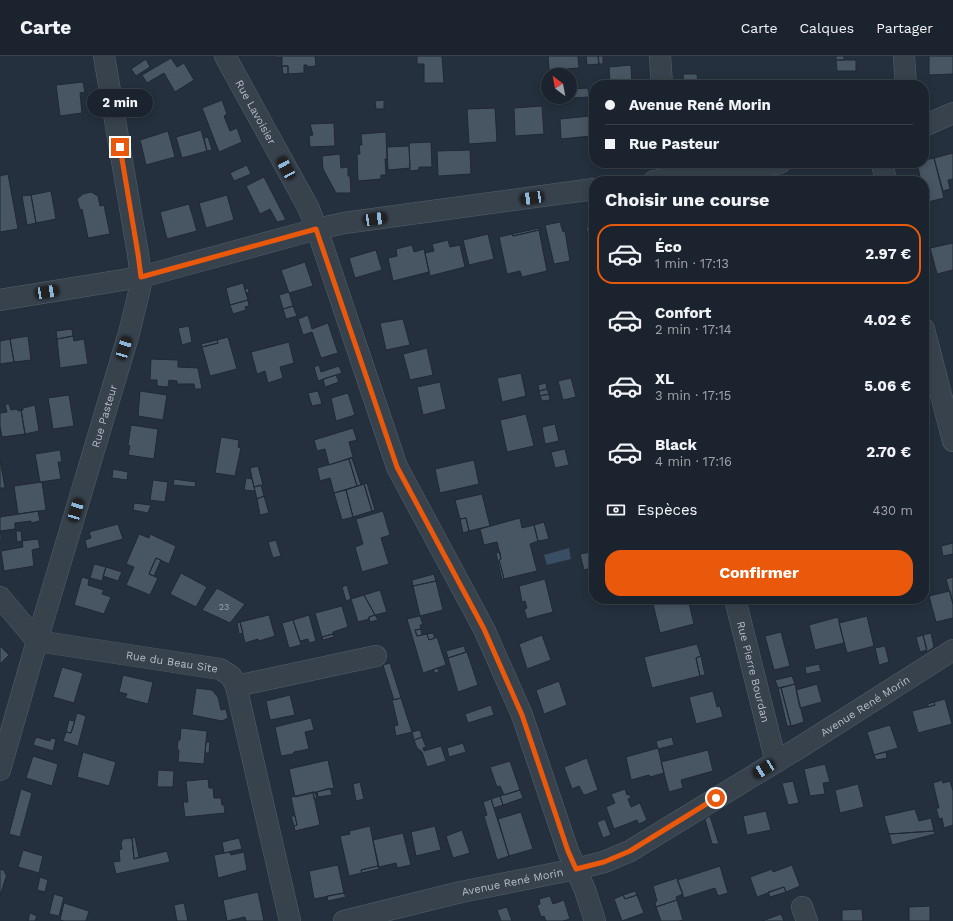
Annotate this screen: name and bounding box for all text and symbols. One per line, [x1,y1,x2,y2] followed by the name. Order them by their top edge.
[20,16,71,39] text: Carte
[741,20,778,36] text: Carte
[800,20,854,36] text: Calques
[876,20,933,36] text: Partager
[541,68,577,104] north arrow
[541,68,577,104] map controls
[233,78,279,147] street label: Rue Lavoisier
[87,89,153,117] callout: 2 min
[102,95,138,110] text: 2 min
[629,96,771,114] text: Avenue René Morin
[629,135,719,153] text: Rue Pasteur
[111,138,129,156] route end
[275,155,297,181] car
[605,189,769,210] text: Choisir une course
[519,190,545,206] car
[362,211,388,227] car
[607,236,643,272] icon: car
[655,238,682,256] text: Éco
[865,245,911,263] text: 2.97 €
[655,256,729,271] text: 1 min · 17:13
[34,284,60,300] car
[607,302,643,338] icon: car
[655,304,711,322] text: Confort
[864,311,911,329] text: 4.02 €
[655,322,732,337] text: 2 min · 17:14
[115,335,133,361] car
[607,368,643,404] icon: car
[655,370,674,388] text: XL
[864,377,911,395] text: 5.06 €
[89,382,120,449] street label: Rue Pasteur
[655,388,731,403] text: 3 min · 17:15
[607,434,643,470] icon: car
[655,436,697,454] text: Black
[866,443,911,461] text: 2.70 €
[655,454,732,469] text: 4 min · 17:16
[67,497,85,523] car
[605,499,627,521] icon: cash
[637,501,698,519] text: Espèces
[873,503,913,518] text: 430 m
[605,550,913,596] button: Confirmer
[219,602,229,612] house number: 23
[734,620,772,724] street label: Rue Pierre Bourdan
[125,648,219,675] street label: Rue du Beau Site
[818,673,912,739] street label: Avenue René Morin
[751,758,777,780] car
[707,789,725,807] route start
[460,865,564,898] street label: Avenue René Morin

